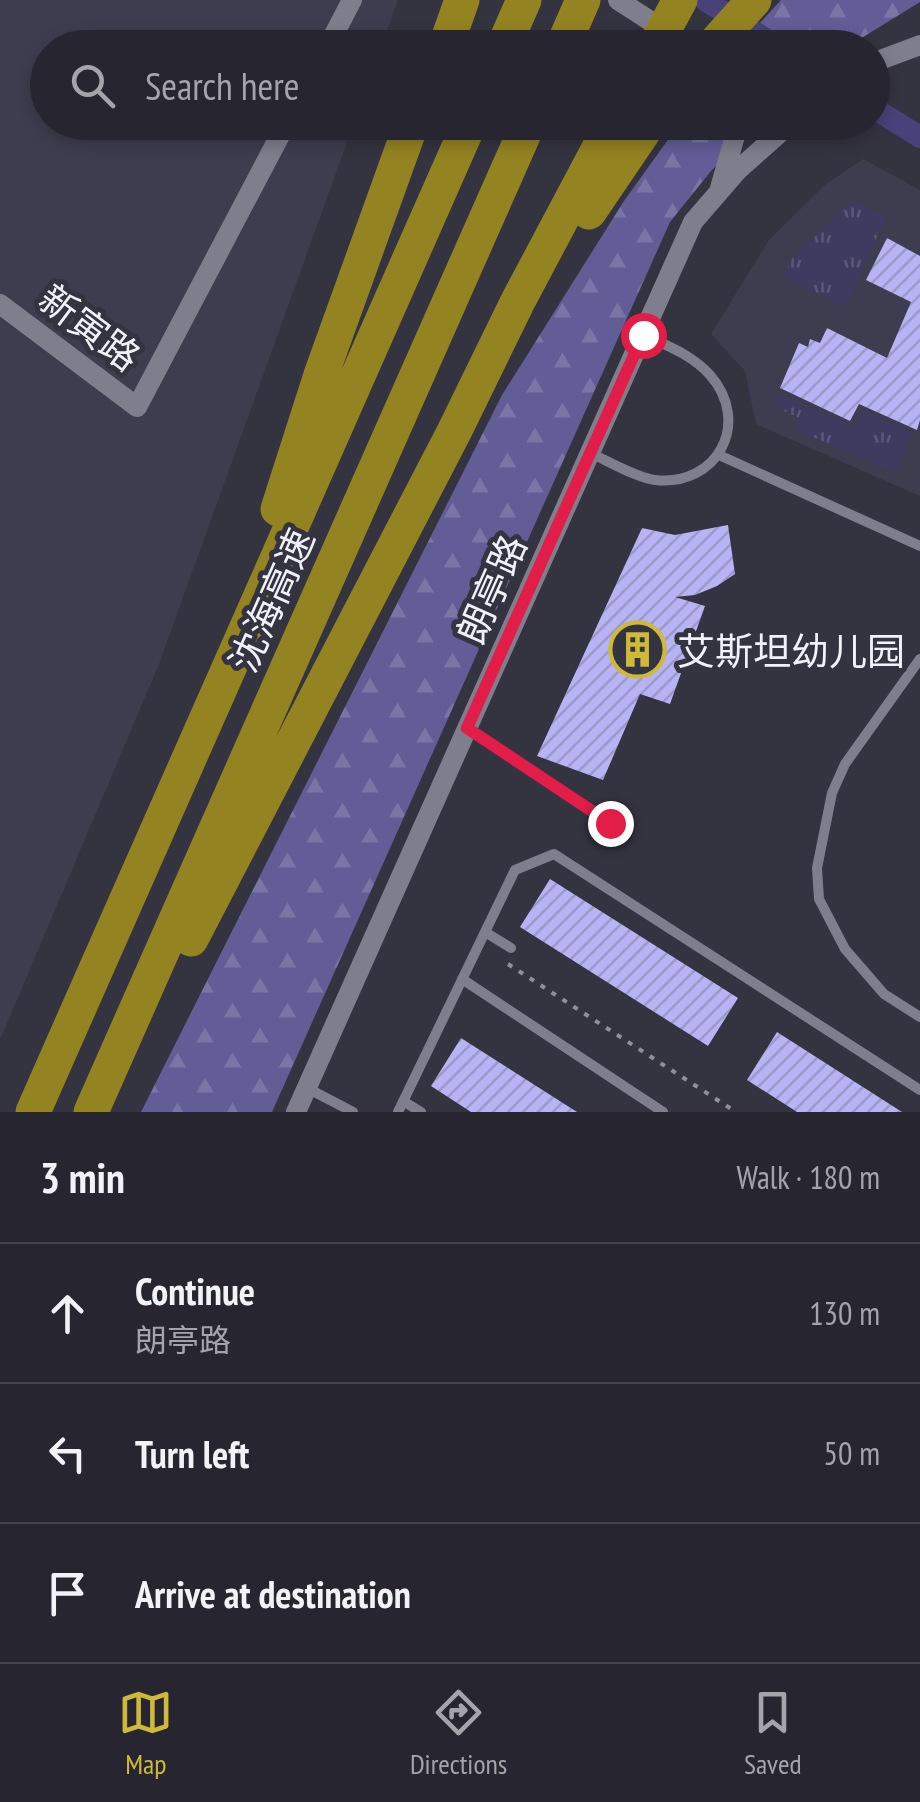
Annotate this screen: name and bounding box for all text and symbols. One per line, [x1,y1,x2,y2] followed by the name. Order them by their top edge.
[30,30,890,140] search box
[65,58,120,113] icon: search
[145,61,299,110] text: Search here
[30,273,150,381] street label: 新寅路
[621,313,667,359] route start
[218,521,324,679] street label: 沈海高速
[445,527,537,651] street label: 朗亭路
[608,620,668,680] building icon: 艾斯坦幼儿园
[677,626,905,675] place label: 艾斯坦幼儿园
[588,801,634,847] route end
[40,1150,125,1205] text: 3 min
[736,1156,880,1198] text: Walk · 180 m
[135,1266,255,1315] text: Continue
[40,1286,95,1341] icon: ahead
[809,1292,880,1334] text: 130 m
[135,1319,231,1361] text: 朗亭路
[40,1426,95,1481] icon: left
[135,1429,249,1478] text: Turn left
[824,1432,880,1474] text: 50 m
[40,1566,95,1621] icon: arrive
[135,1569,411,1618] text: Arrive at destination
[118,1685,173,1782] tab: Map
[410,1685,507,1782] tab: Directions
[744,1685,802,1782] tab: Saved

